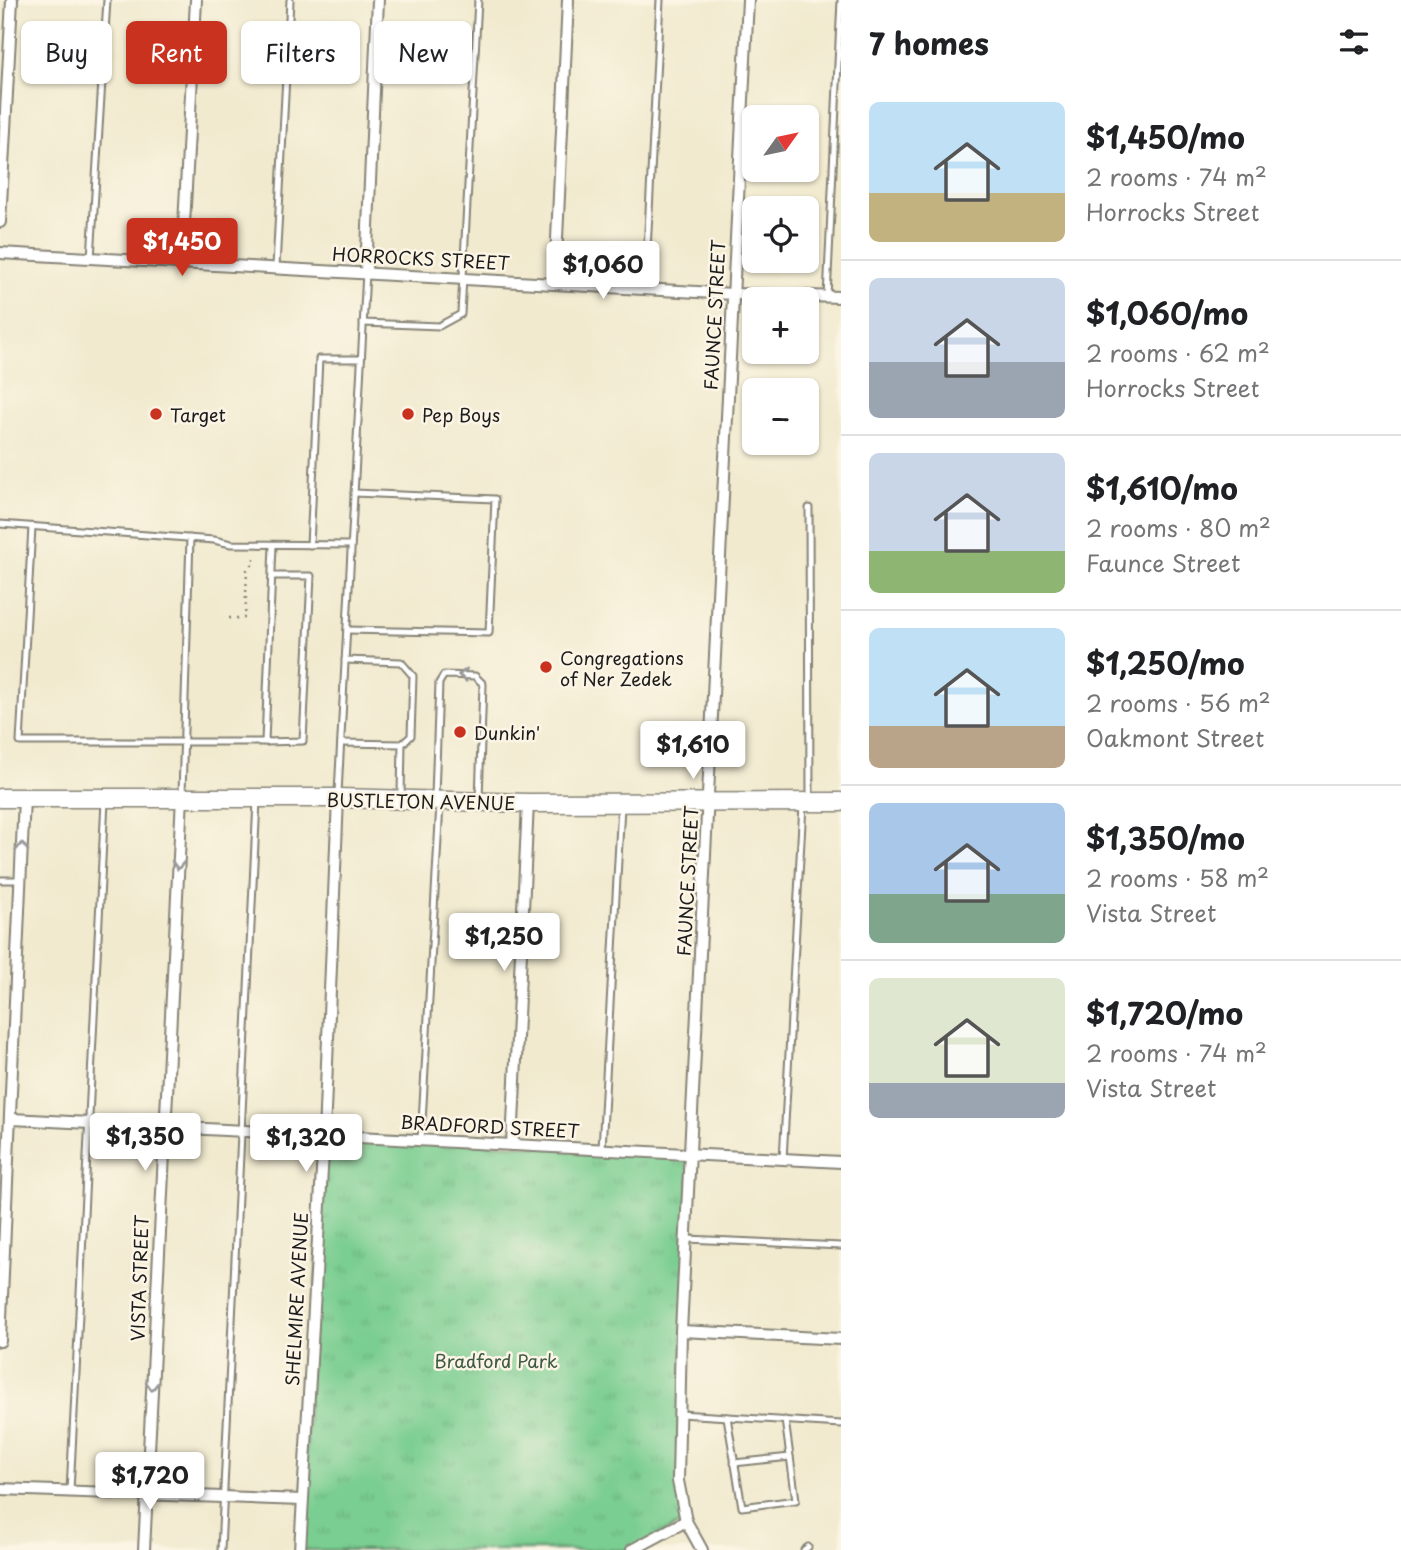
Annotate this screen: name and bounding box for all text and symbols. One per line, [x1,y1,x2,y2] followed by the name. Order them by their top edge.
[869,20,989,65] text: 7 homes
[21,21,112,84] chip: Buy
[126,21,227,84] chip: Rent
[241,21,360,84] chip: Filters
[374,21,472,84] chip: New
[1335,23,1373,61] icon: filters
[742,105,819,182] north arrow
[742,105,819,455] map controls
[1086,114,1245,159] text: $1,450/mo
[925,130,1009,214] icon: home
[1086,159,1267,194] text: 2 rooms · 74 m²
[1086,194,1259,229] text: Horrocks Street
[742,196,819,273] button: locate
[125,218,239,278] pin: $1,450
[143,223,221,258] text: $1,450
[697,238,731,391] street label: FAUNCE STREET
[332,240,511,276] street label: HORROCKS STREET
[546,242,660,301] pin: $1,060
[562,246,644,281] text: $1,060
[742,287,819,364] button: +
[1086,290,1248,335] text: $1,060/mo
[925,306,1009,390] icon: home
[1086,335,1270,370] text: 2 rooms · 62 m²
[1086,370,1259,405] text: Horrocks Street
[742,378,819,455] button: −
[170,401,226,428] place label: Target
[422,401,500,428] place label: Pep Boys
[148,406,164,422] marker: Target
[400,406,416,422] marker: Pep Boys
[1086,465,1238,510] text: $1,610/mo
[925,481,1009,565] icon: home
[1086,510,1271,545] text: 2 rooms · 80 m²
[1086,545,1240,580] text: Faunce Street
[1086,640,1245,685] text: $1,250/mo
[560,644,684,692] place label: Congregations of Ner Zedek
[925,656,1009,740] icon: home
[538,659,554,675] marker: Congregations of Ner Zedek
[457,668,468,683] one-way arrow
[1086,685,1271,720] text: 2 rooms · 56 m²
[474,719,540,746] place label: Dunkin'
[1086,720,1264,755] text: Oakmont Street
[636,722,750,781] pin: $1,610
[452,724,468,740] marker: Dunkin'
[656,726,730,761] text: $1,610
[326,786,516,816] street label: BUSTLETON AVENUE
[670,804,704,957] street label: FAUNCE STREET
[1086,815,1245,860] text: $1,350/mo
[925,831,1009,915] icon: home
[15,841,30,852] one-way arrow
[171,860,186,871] one-way arrow
[1086,860,1269,895] text: 2 rooms · 58 m²
[1086,895,1216,930] text: Vista Street
[447,914,561,973] pin: $1,250
[465,918,543,953] text: $1,250
[1086,990,1243,1035] text: $1,720/mo
[925,1006,1009,1090] icon: home
[1086,1035,1267,1070] text: 2 rooms · 74 m²
[1086,1070,1216,1105] text: Vista Street
[400,1108,581,1144] street label: BRADFORD STREET
[88,1114,202,1173] pin: $1,350
[249,1114,363,1174] pin: $1,320
[106,1118,184,1153] text: $1,350
[266,1119,346,1154] text: $1,320
[278,1211,314,1387] street label: SHELMIRE AVENUE
[123,1214,155,1342] street label: VISTA STREET
[434,1347,558,1374] park label: Bradford Park
[144,1381,159,1392] one-way arrow
[93,1452,207,1512] pin: $1,720
[111,1457,189,1492] text: $1,720

